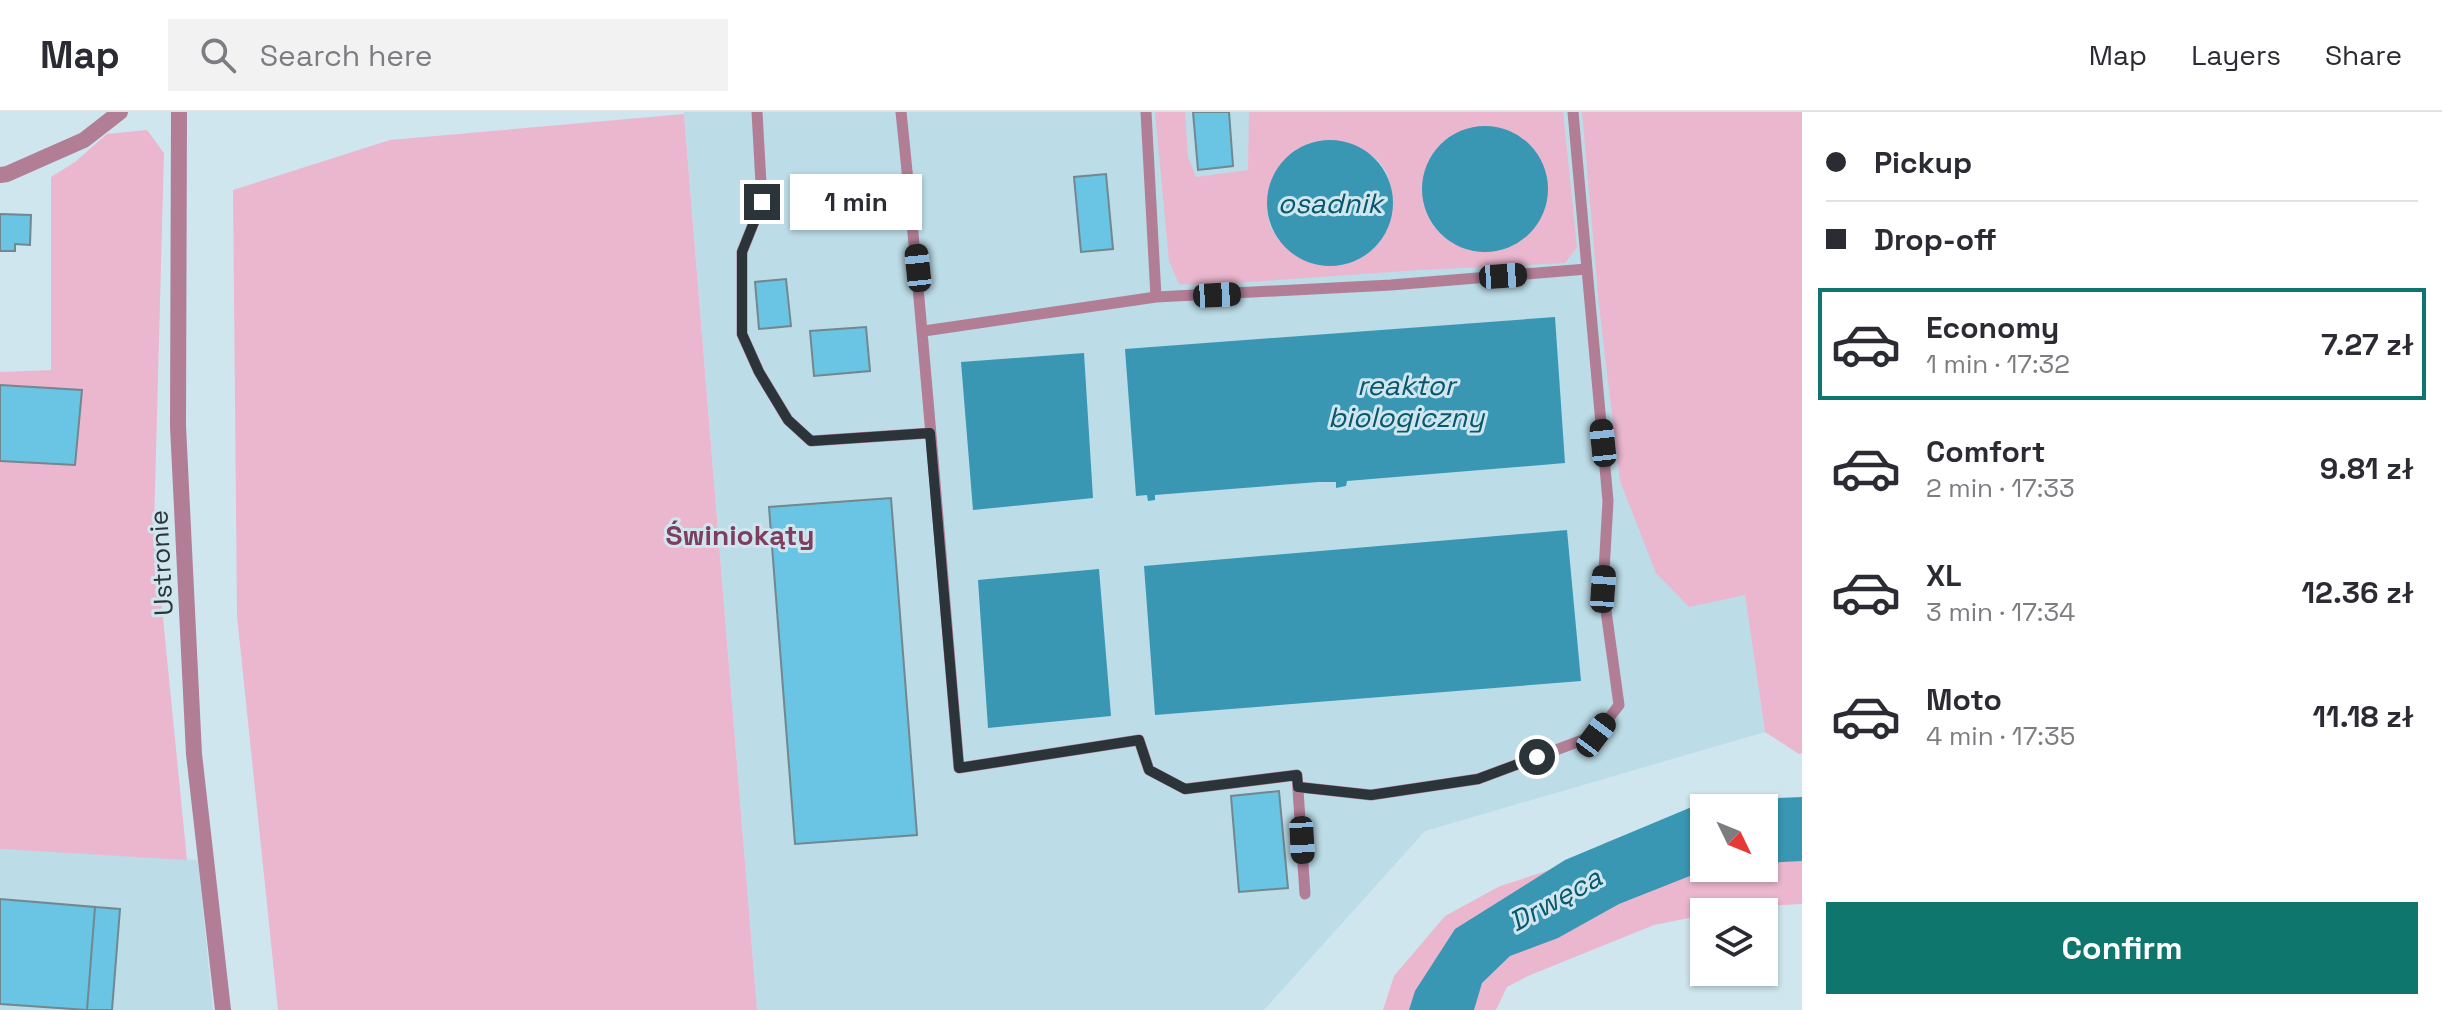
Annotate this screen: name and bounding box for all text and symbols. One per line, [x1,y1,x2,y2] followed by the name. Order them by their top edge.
[168,19,728,91] search box
[40,31,120,79] text: Map
[196,33,240,77] icon: search
[260,36,433,75] text: Search here
[2089,37,2147,73] text: Map
[2191,37,2281,73] text: Layers
[2325,37,2402,73] text: Share
[1874,143,1972,182] text: Pickup
[790,174,922,230] callout: 1 min
[744,184,780,220] route end
[824,185,888,219] text: 1 min
[1278,185,1385,221] water label: osadnik
[1874,220,1997,259] text: Drop-off
[904,243,932,293] car
[1478,262,1528,290] car
[1192,282,1242,308] car
[1830,308,1902,380] icon: car
[1926,308,2059,347] text: Economy
[2321,325,2414,364] text: 7.27 zł
[1926,347,2070,381] text: 1 min · 17:32
[1328,367,1486,435] water label: reaktor biologiczny
[1589,418,1617,468] car
[1830,432,1902,504] icon: car
[1926,432,2045,471] text: Comfort
[2320,449,2414,488] text: 9.81 zł
[1926,471,2075,505] text: 2 min · 17:33
[141,509,181,617] street label: Ustronie
[666,517,814,553] district label: Świniokąty
[1830,556,1902,628] icon: car
[1926,556,1962,595] text: XL
[1589,564,1617,614] car
[2302,573,2414,612] text: 12.36 zł
[1926,595,2075,629] text: 3 min · 17:34
[1830,680,1902,752] icon: car
[1926,680,2002,719] text: Moto
[2313,697,2414,736] text: 11.18 zł
[1572,709,1620,761] car
[1926,719,2075,753] text: 4 min · 17:35
[1519,739,1555,775] route start
[1690,794,1778,882] north arrow
[1690,794,1778,986] map controls
[1289,815,1315,865] car
[1502,858,1609,939] water label: Drwęca
[1690,898,1778,986] button: layers
[1826,902,2418,994] button: Confirm

